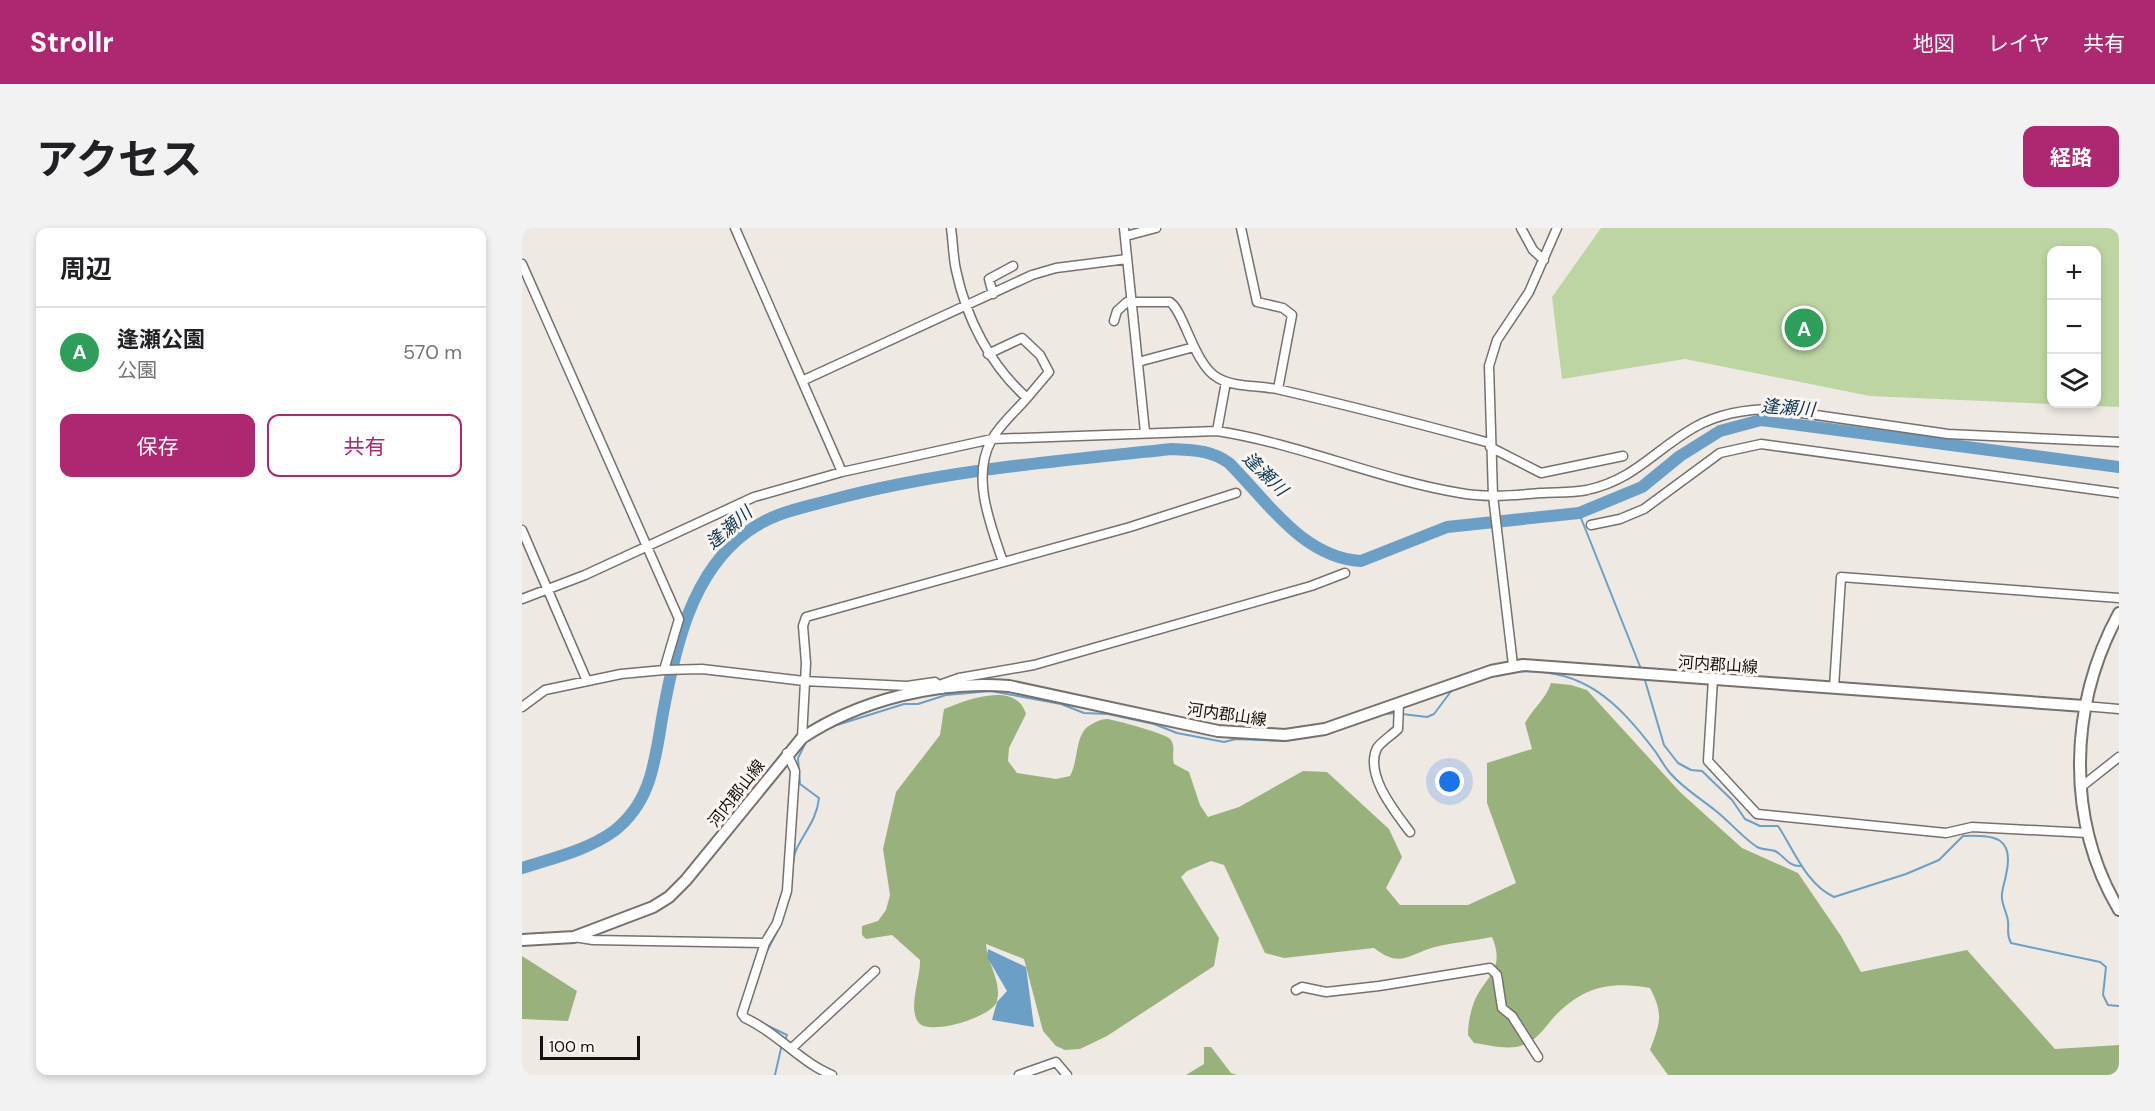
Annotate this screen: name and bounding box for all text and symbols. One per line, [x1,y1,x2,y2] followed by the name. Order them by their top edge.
[30,24,114,61] text: Strollr
[1913,30,1955,58] text: 地図
[1988,30,2050,58] text: レイヤ
[2083,30,2125,58] text: 共有
[2023,126,2119,187] button: 経路
[36,132,202,187] text: アクセス
[2047,246,2101,408] map controls
[2047,246,2101,300] button: +
[60,252,112,286] text: 周辺
[2047,300,2101,354] button: −
[1784,306,1824,350] pin: A
[117,325,205,354] text: 逢瀬公園
[72,339,87,365] text: A
[403,339,462,365] text: 570 m
[2047,354,2101,408] button: layers
[117,357,157,383] text: 公園
[1760,394,1818,422] water label: 逢瀬川
[60,414,255,477] button: 保存
[267,414,462,477] button: 共有
[1237,447,1294,503] water label: 逢瀬川
[701,500,759,555] water label: 逢瀬川
[1677,651,1759,678] street label: 河内郡山線
[1186,699,1268,730] street label: 河内郡山線
[703,755,769,831] street label: 河内郡山線
[1435,767,1464,796] your location
[540,1033,640,1060] scale bar
[549,1036,594,1057] text: 100 m

